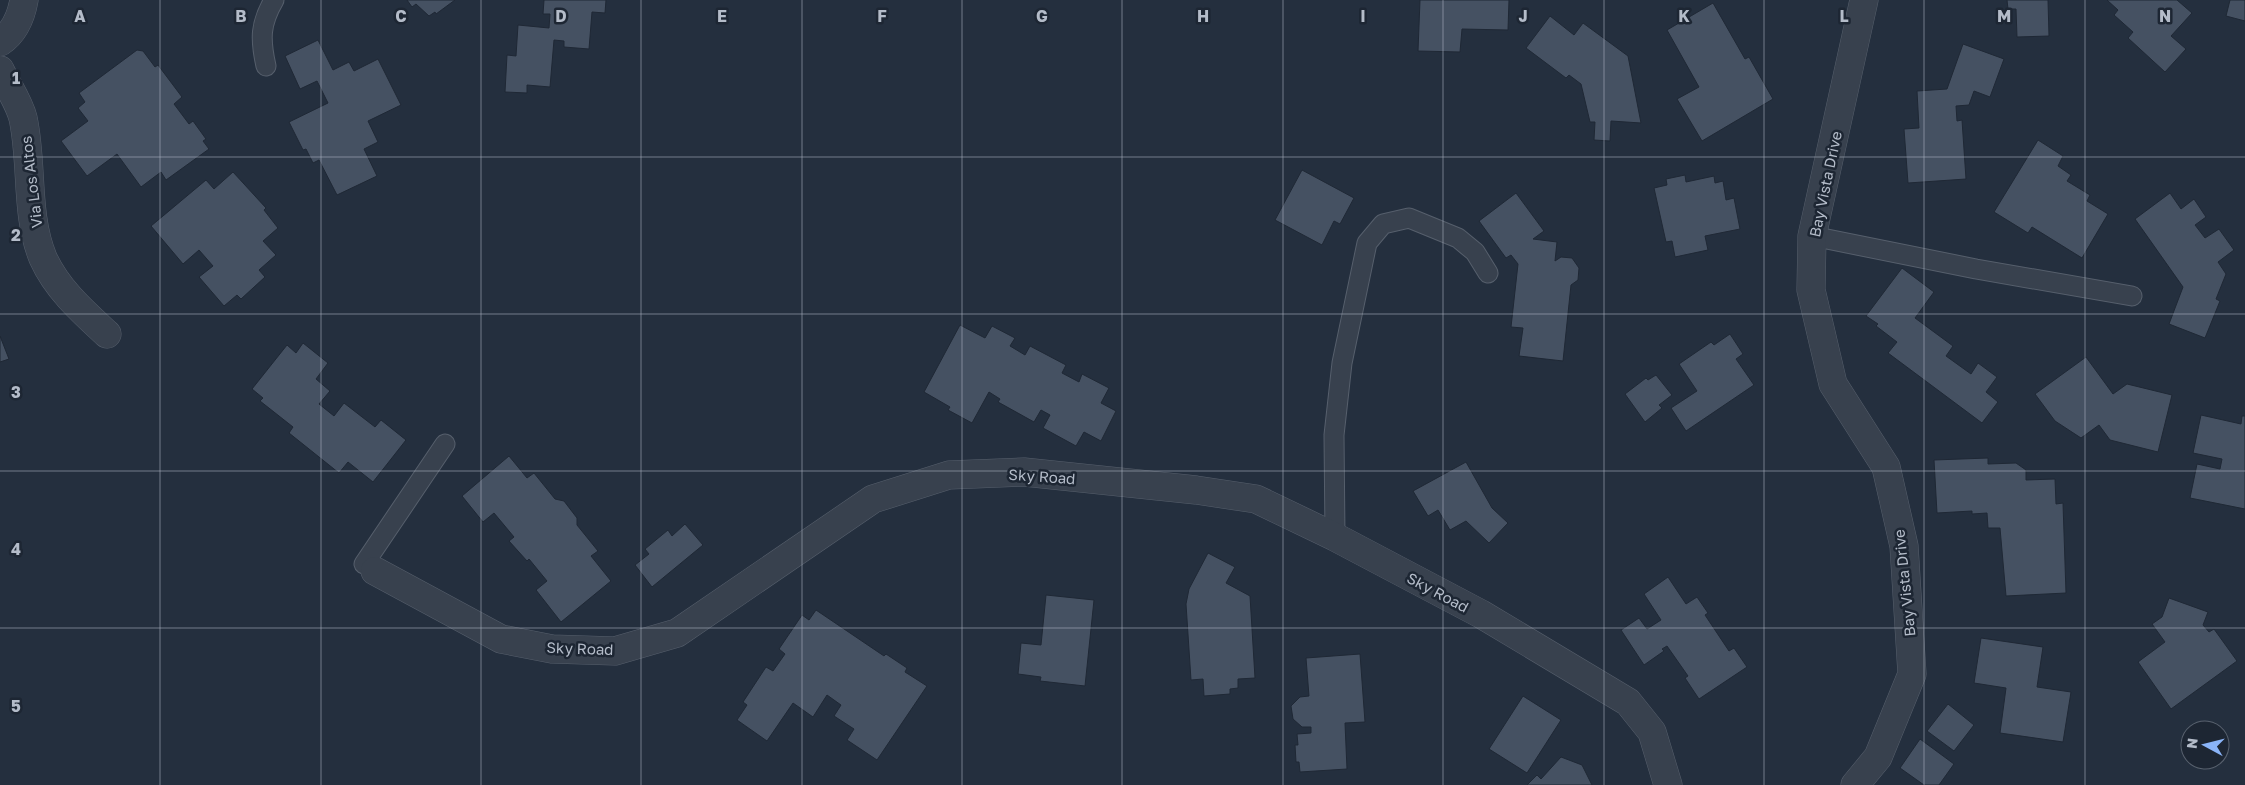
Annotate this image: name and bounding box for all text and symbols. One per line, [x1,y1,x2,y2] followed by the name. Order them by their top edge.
[74,6,86,26] text: A
[235,6,247,26] text: B
[395,6,407,26] text: C
[555,6,567,26] text: D
[717,6,727,26] text: E
[877,6,887,26] text: F
[1036,6,1048,26] text: G
[1197,6,1209,26] text: H
[1360,6,1366,26] text: I
[1518,6,1528,26] text: J
[1678,6,1690,26] text: K
[1839,6,1849,26] text: L
[1997,6,2011,26] text: M
[2159,6,2171,26] text: N
[12,68,20,88] text: 1
[1805,129,1845,239] street label: Bay Vista Drive
[16,135,46,229] street label: Via Los Altos
[11,225,21,245] text: 2
[11,382,21,402] text: 3
[1008,465,1076,487] street label: Sky Road
[1889,528,1919,638] street label: Bay Vista Drive
[11,539,21,559] text: 4
[1404,568,1472,616] street label: Sky Road
[546,638,614,658] street label: Sky Road
[11,696,21,716] text: 5
[2180,720,2230,770] north arrow
[2183,737,2201,750] text: N

